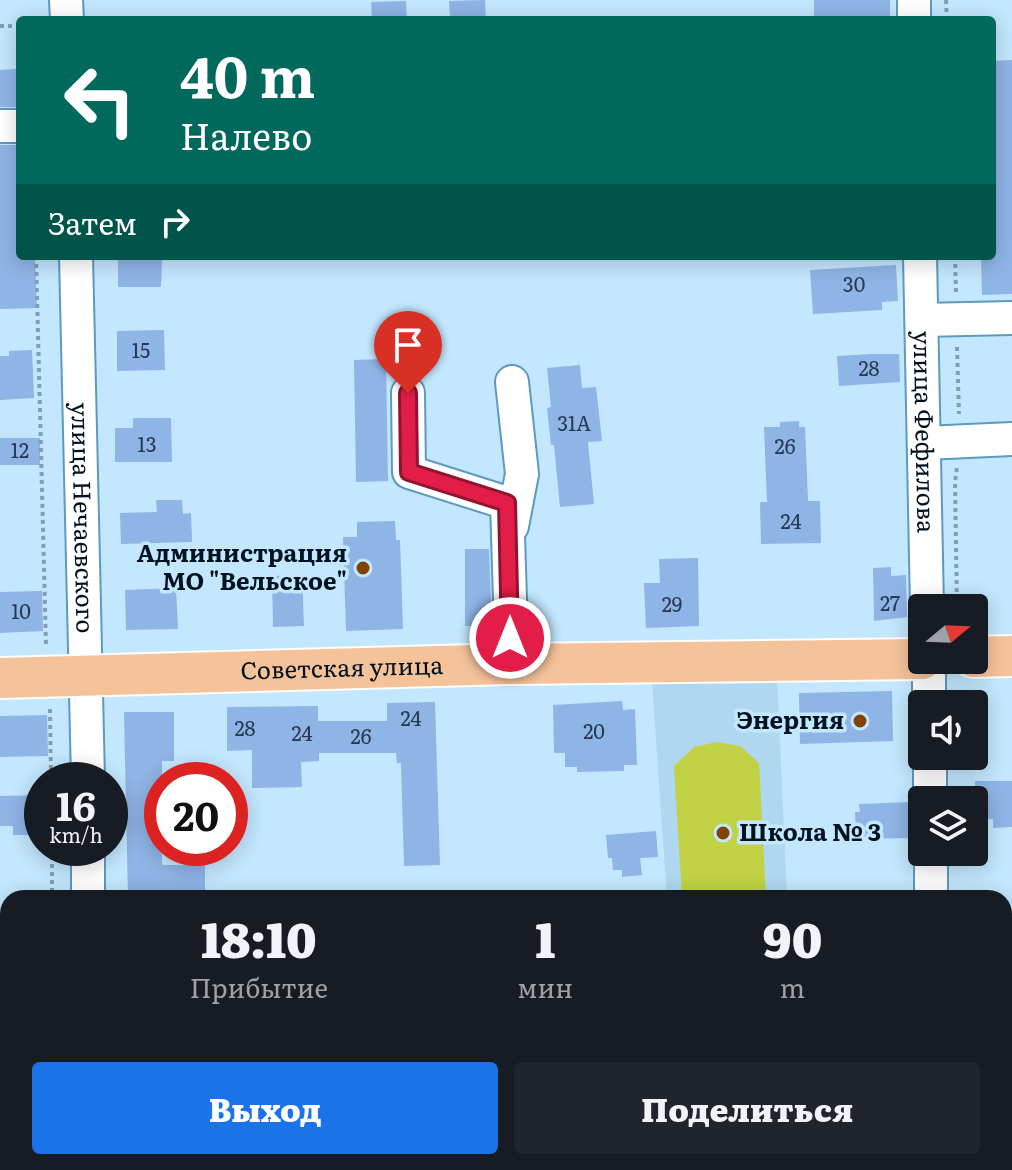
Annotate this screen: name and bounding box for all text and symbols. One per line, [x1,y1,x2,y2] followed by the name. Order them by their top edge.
[180,32,315,115] text: 40 m
[48,48,152,152] icon: left
[180,108,312,161] text: Налево
[48,200,137,244] text: Затем
[153,200,197,244] icon: right
[843,268,865,298] house number: 30
[374,311,442,393] pin
[386,323,430,367] icon: arrive
[906,330,946,533] street label: улица Фефилова
[132,334,150,364] house number: 15
[858,352,880,382] house number: 28
[64,402,105,634] street label: улица Нечаевского
[557,407,591,437] house number: 31А
[138,428,156,458] house number: 13
[775,430,796,460] house number: 26
[11,434,29,464] house number: 12
[780,505,802,535] house number: 24
[137,534,347,597] place label: Администрация МО "Вельское"
[354,559,372,577] marker: Администрация МО "Вельское"
[880,587,900,617] house number: 27
[662,588,682,618] house number: 29
[908,594,988,674] north arrow
[908,594,988,866] map controls
[11,595,31,625] house number: 10
[468,596,552,680] position arrow
[240,646,444,686] street label: Советская улица
[908,690,988,770] button: sound
[736,701,844,736] place label: Энергия
[400,702,422,732] house number: 24
[234,712,256,742] house number: 28
[851,712,869,730] marker: Энергия
[583,715,605,745] house number: 20
[291,717,313,747] house number: 24
[351,720,372,750] house number: 26
[144,762,248,866] speed limit sign: 20
[56,774,96,833] text: 16
[908,786,988,866] button: layers
[739,813,881,848] place label: Школа № 3
[49,819,103,849] text: km/h
[714,824,732,842] marker: Школа № 3
[201,902,317,973] text: 18:10
[535,902,555,973] text: 1
[763,902,822,973] text: 90
[190,967,328,1006] text: Прибытие
[518,967,573,1006] text: мин
[780,967,805,1006] text: m
[32,1062,498,1154] button: Выход
[514,1062,980,1154] button: Поделиться

